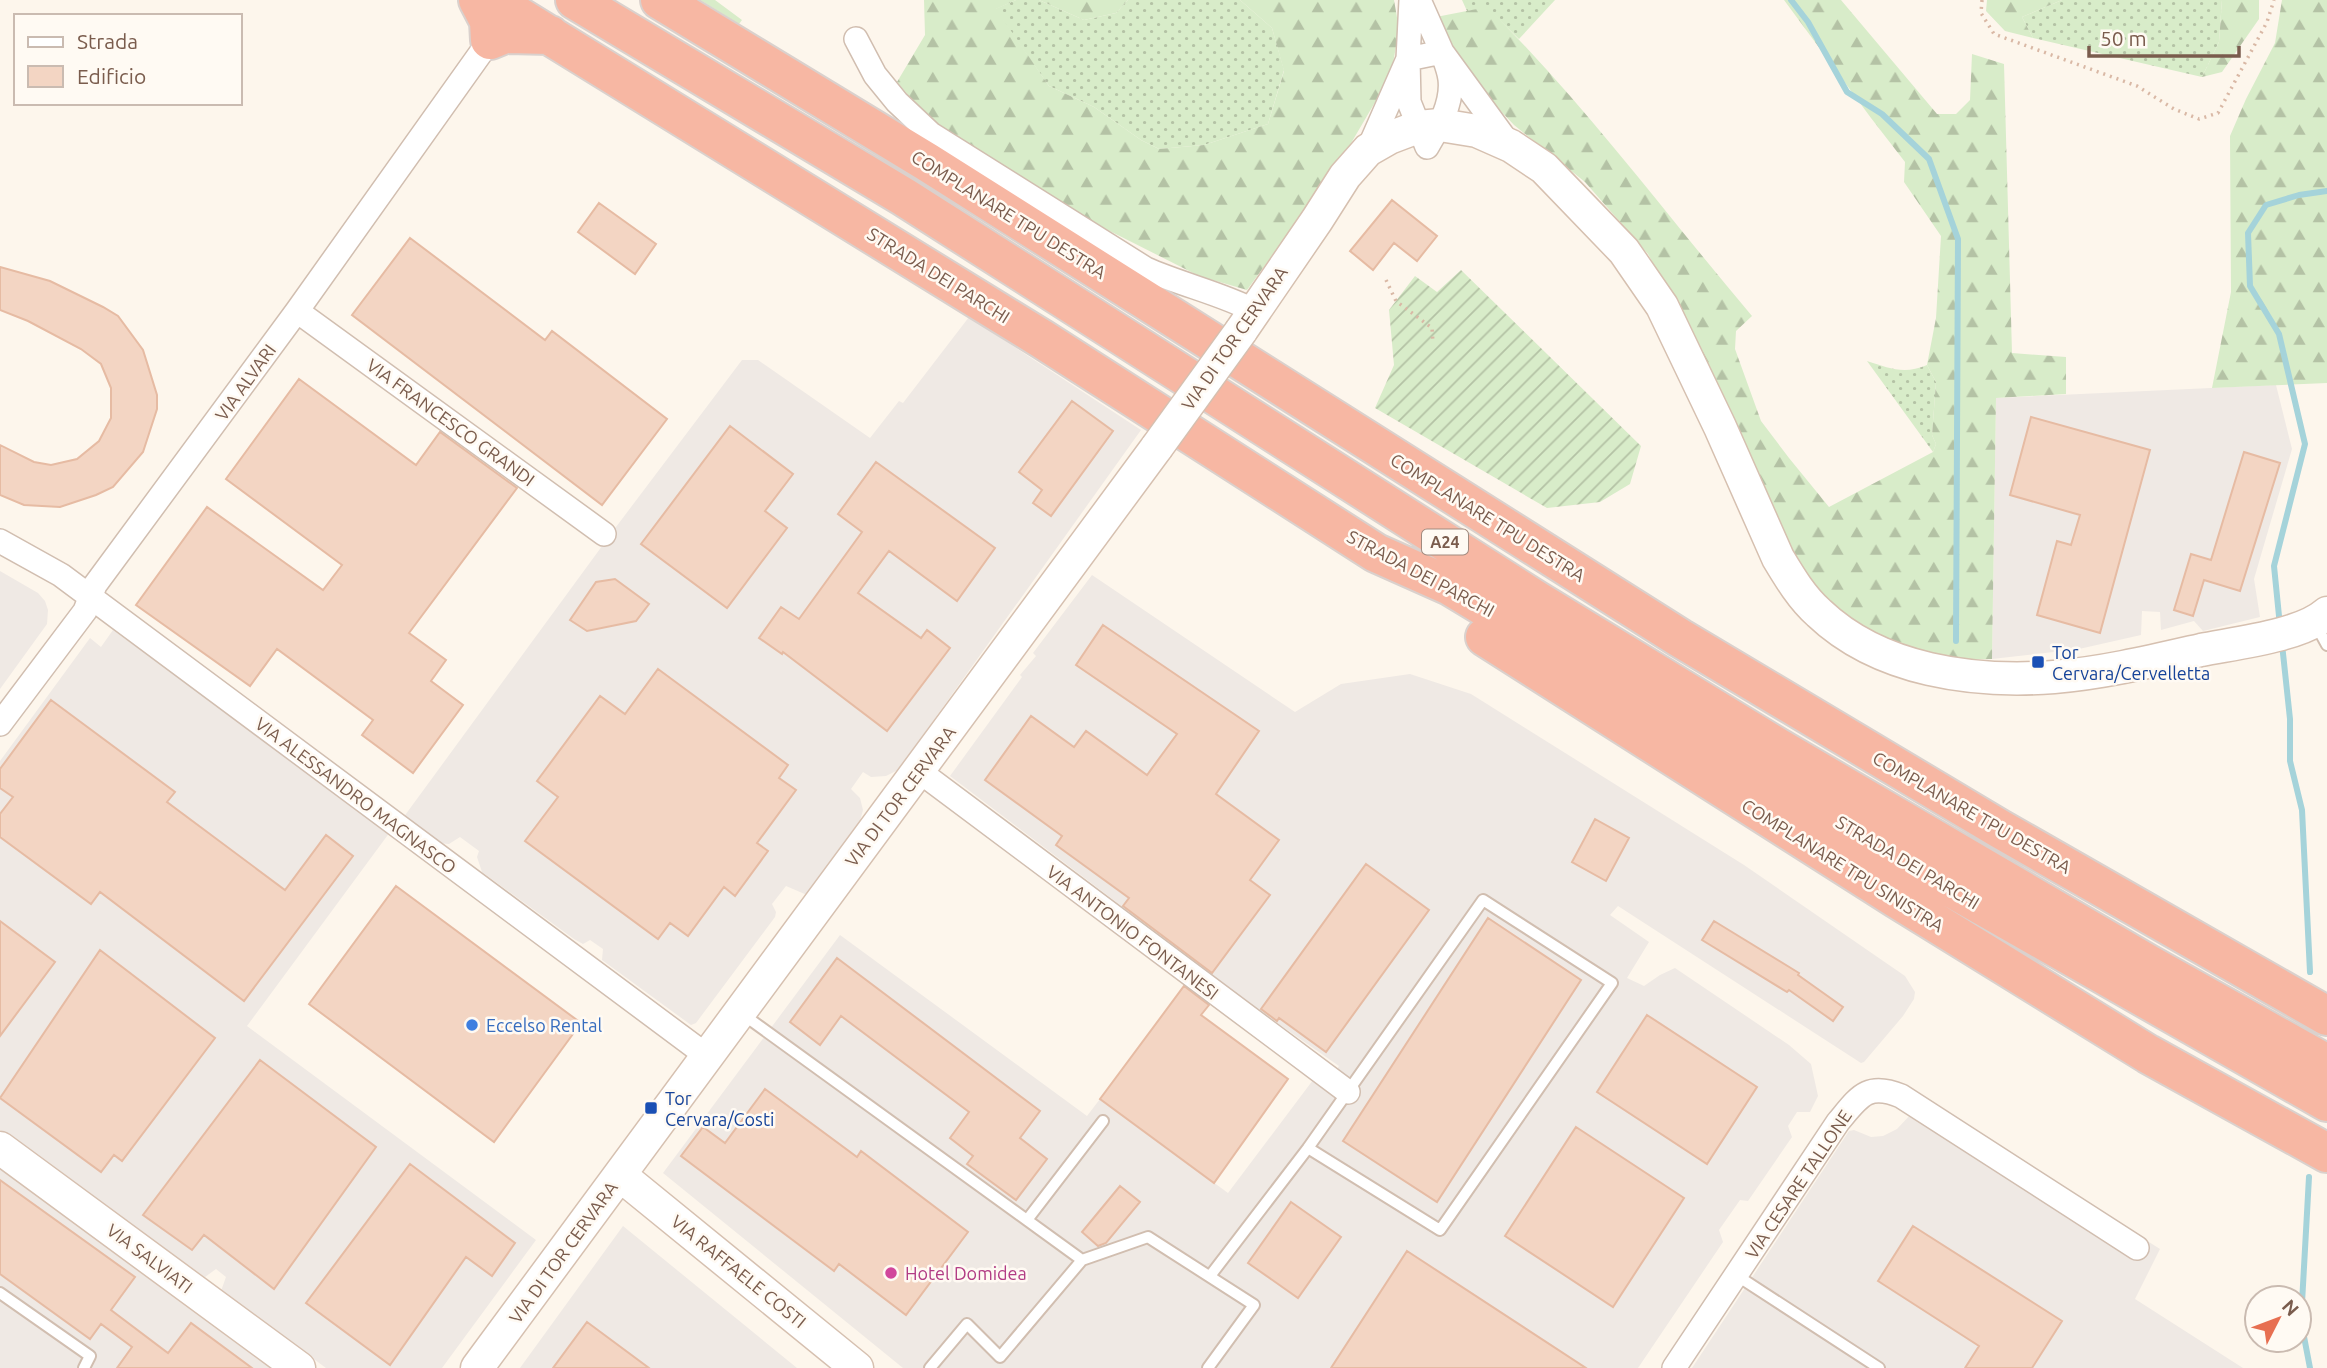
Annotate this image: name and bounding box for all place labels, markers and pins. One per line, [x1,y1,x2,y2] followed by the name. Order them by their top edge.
[2052,642,2210,683] place label: Tor Cervara/Cervelletta
[2030,654,2046,670] marker: Tor Cervara/Cervelletta
[486,1015,603,1035] place label: Eccelso Rental
[464,1017,480,1033] marker: Eccelso Rental
[665,1088,774,1129] place label: Tor Cervara/Costi
[643,1100,659,1116] marker: Tor Cervara/Costi
[905,1263,1027,1283] place label: Hotel Domidea
[883,1265,899,1281] marker: Hotel Domidea

